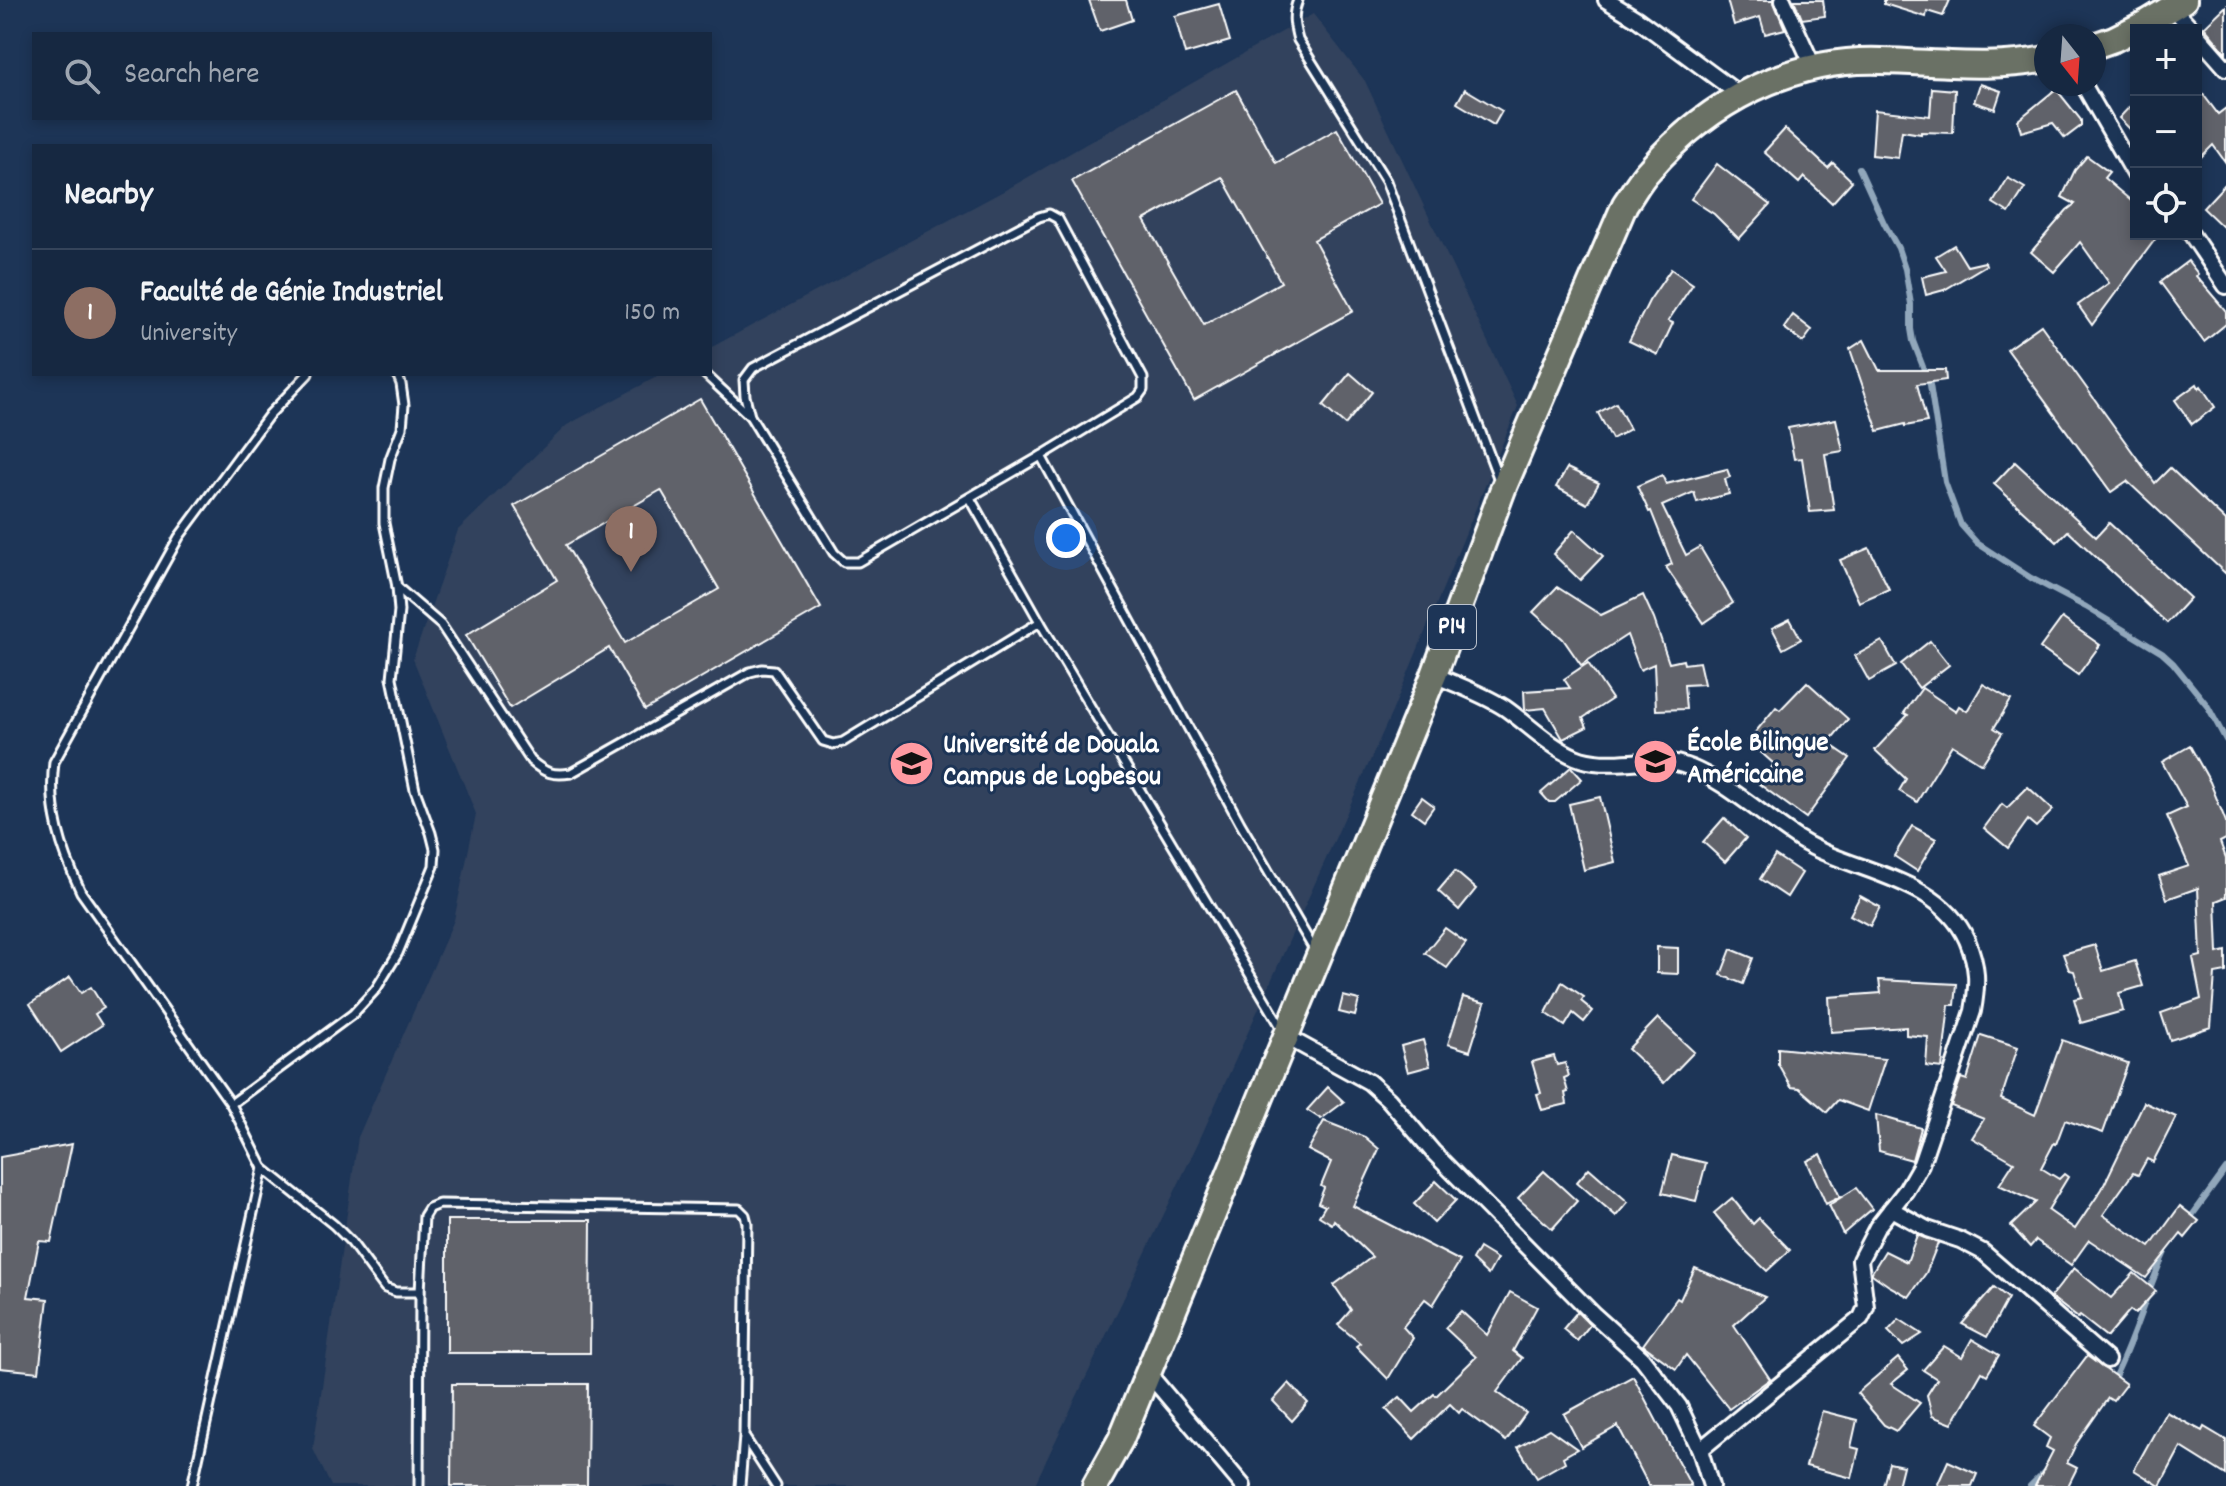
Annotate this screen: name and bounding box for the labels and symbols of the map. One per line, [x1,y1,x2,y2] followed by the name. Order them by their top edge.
[2034,24,2106,96] north arrow
[605,506,657,572] pin: 1
[1046,518,1086,558] your location
[1428,605,1476,649] road number: P14
[1687,725,1829,797] place label: École Bilingue Américaine
[943,727,1161,799] place label: Université de Douala Campus de Logbesou
[1632,737,1680,785] school or university icon: École Bilingue Américaine
[888,739,936,787] school or university icon: Université de Douala Campus de Logbesou

